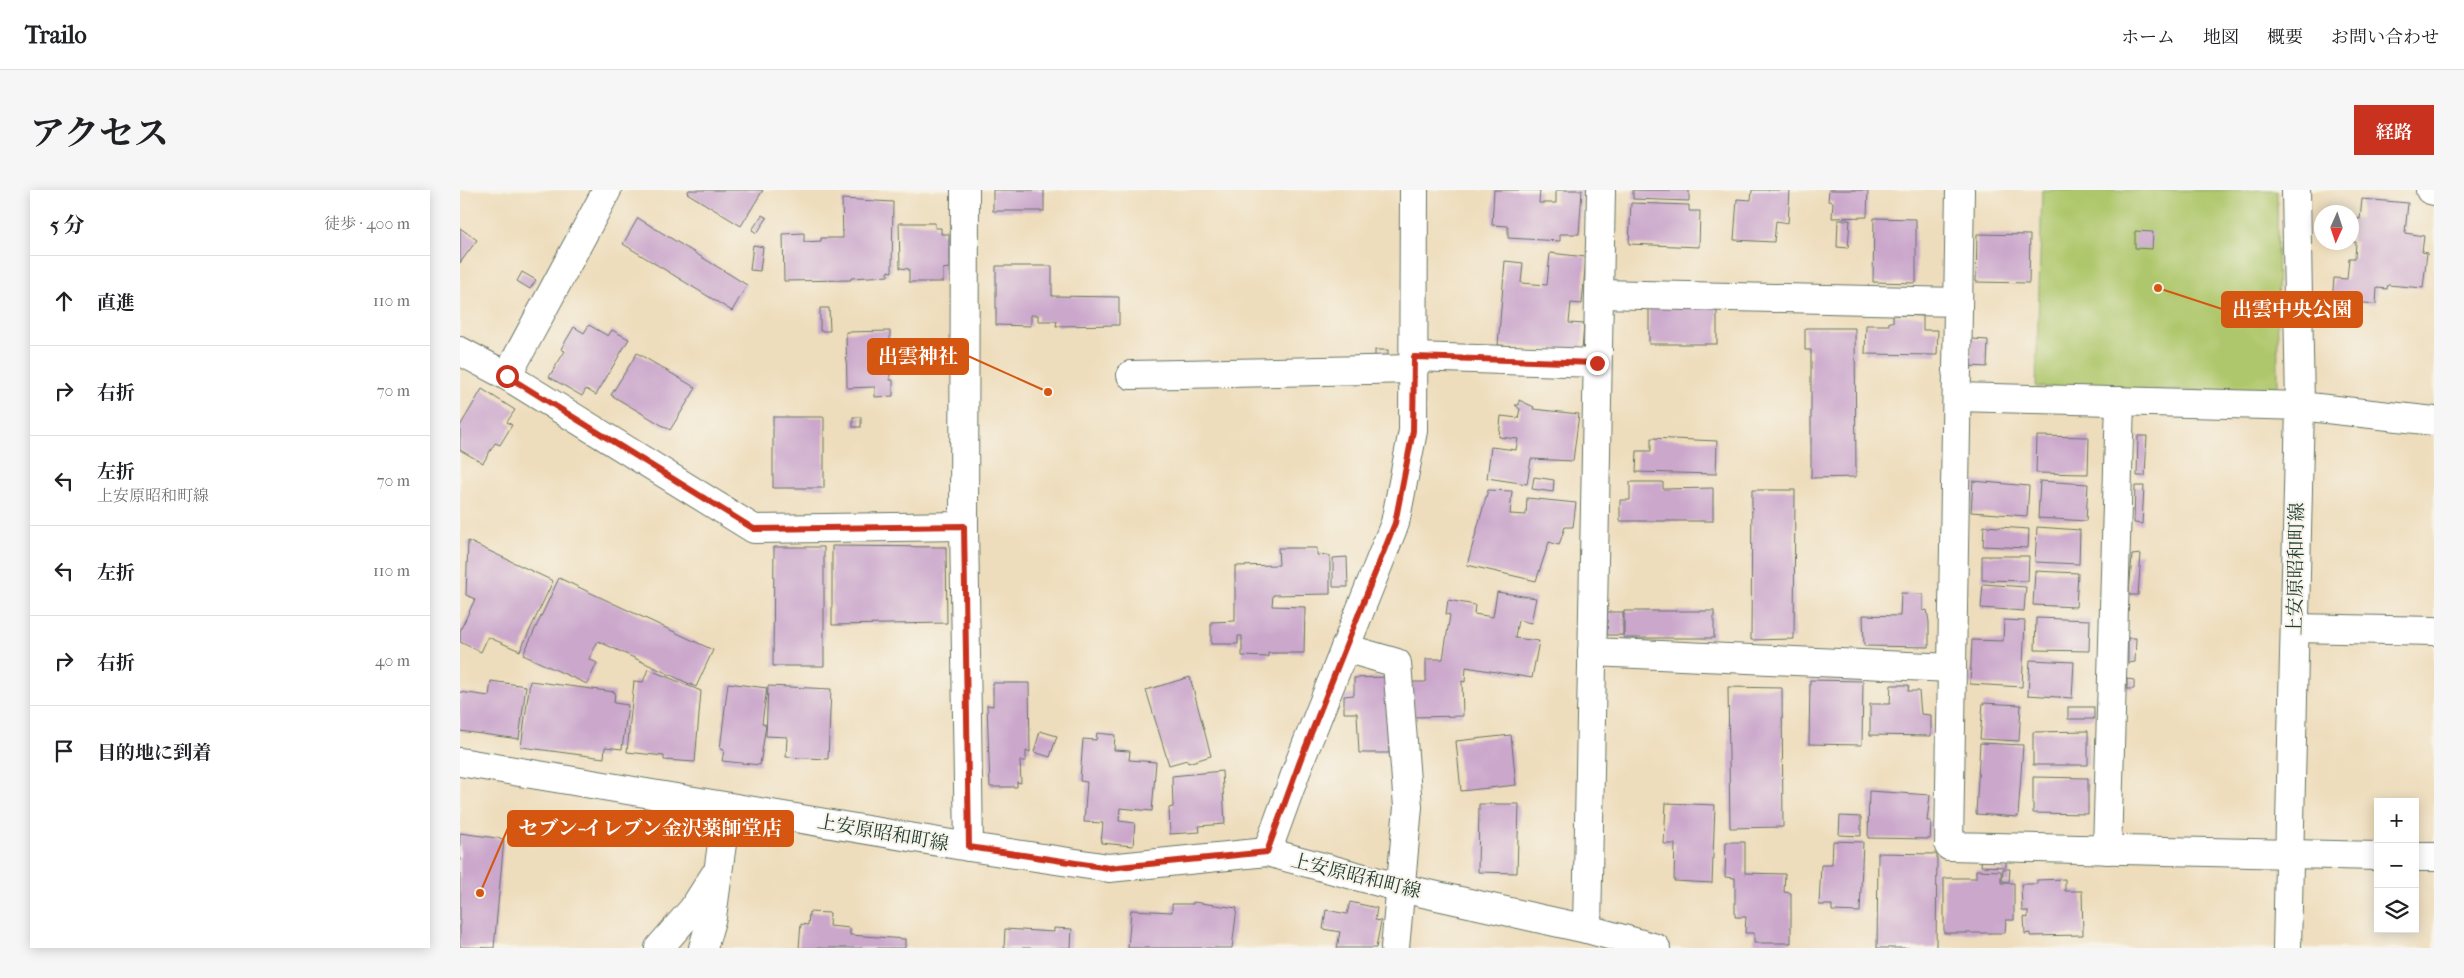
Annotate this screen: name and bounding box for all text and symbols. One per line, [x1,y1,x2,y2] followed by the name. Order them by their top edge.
[25,21,87,49] text: Trailo
[2121,27,2175,48] text: ホーム
[2203,27,2239,48] text: 地図
[2267,27,2303,48] text: 概要
[2331,27,2439,48] text: お問い合わせ
[2354,105,2434,155] button: 経路
[30,113,169,154] text: アクセス
[2314,205,2359,250] north arrow
[50,213,85,237] text: 5 分
[324,214,410,233] text: 徒歩 · 400 m
[50,287,78,315] icon: ahead
[373,291,410,310] text: 110 m
[97,292,135,314] text: 直進
[2222,292,2362,327] callout: 出雲中央公園
[2232,298,2352,321] text: 出雲中央公園
[868,339,968,374] callout: 出雲神社
[878,345,958,368] text: 出雲神社
[1586,352,1609,375] route end
[496,365,519,388] route start
[50,377,78,405] icon: right
[377,381,410,400] text: 70 m
[97,382,135,404] text: 右折
[97,461,135,483] text: 左折
[50,467,78,495] icon: left
[377,471,410,490] text: 70 m
[97,486,209,505] text: 上安原昭和町線
[2284,502,2308,636] street label: 上安原昭和町線
[50,557,78,585] icon: left
[373,561,410,580] text: 110 m
[97,562,135,584] text: 左折
[50,647,78,675] icon: right
[375,651,410,670] text: 40 m
[97,652,135,674] text: 右折
[50,737,78,765] icon: arrive
[97,742,211,764] text: 目的地に到着
[2374,798,2419,933] map controls
[2374,798,2419,843] button: +
[508,811,793,846] callout: セブン-イレブン金沢薬師堂店
[816,811,950,855] street label: 上安原昭和町線
[518,817,782,840] text: セブン-イレブン金沢薬師堂店
[2374,843,2419,888] button: −
[1289,849,1423,903] street label: 上安原昭和町線
[2374,888,2419,933] button: layers

